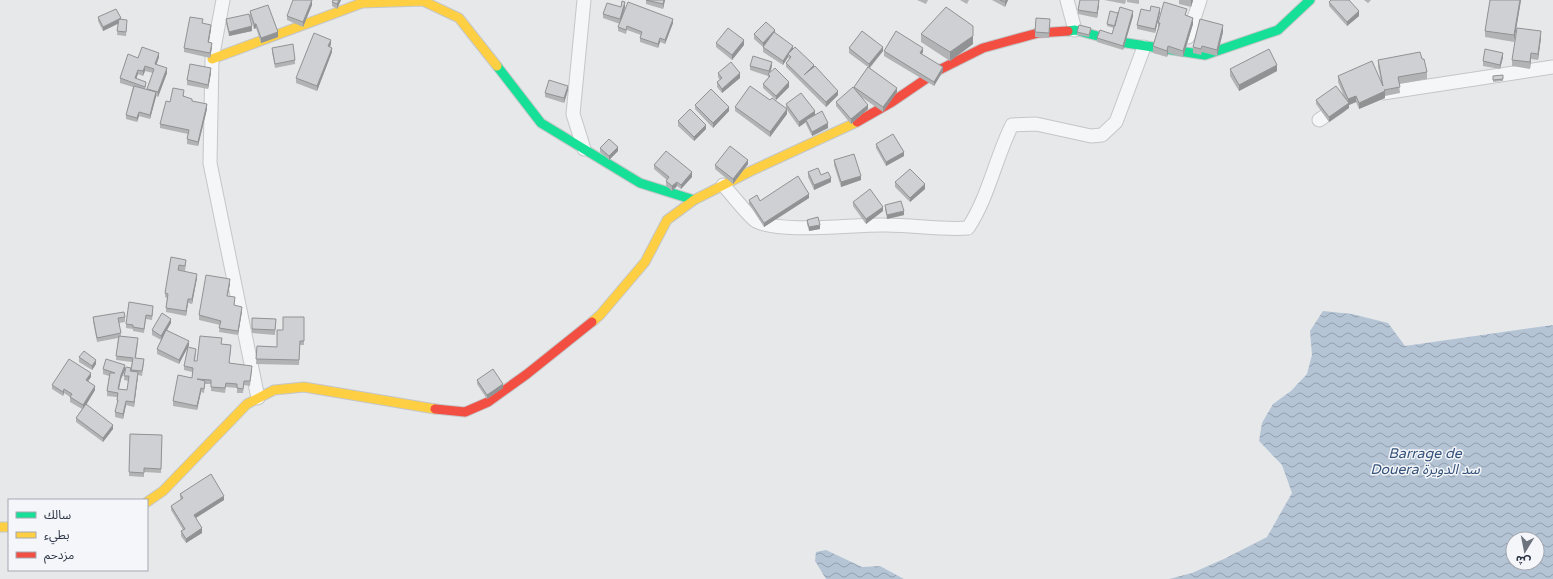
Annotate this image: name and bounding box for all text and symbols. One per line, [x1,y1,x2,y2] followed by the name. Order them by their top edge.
[1370,445,1481,478] water label: Barrage de Douera سد الدويرة
[8,499,148,571] legend
[44,508,71,522] text: سالك
[44,528,70,545] text: بطيء
[1505,531,1545,571] north arrow
[44,548,74,564] text: مزدحم
[1515,553,1532,568] text: ش

